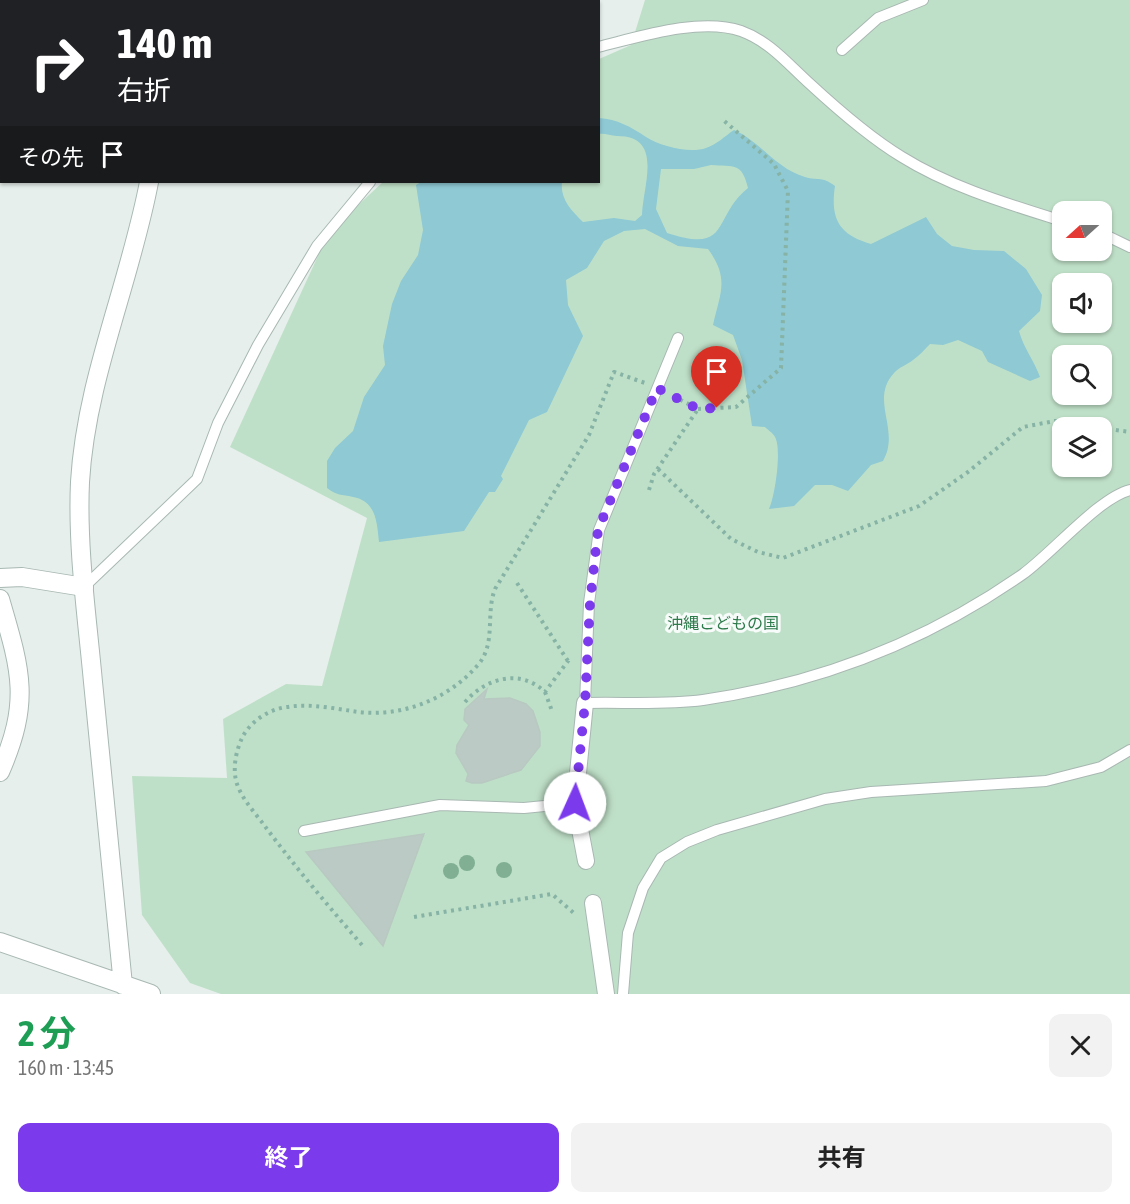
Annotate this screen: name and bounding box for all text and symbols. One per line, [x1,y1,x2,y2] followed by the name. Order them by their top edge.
[117,19,212,67] text: 140 m
[18,24,96,102] icon: right
[117,75,171,106] text: 右折
[96,138,129,171] icon: arrive
[18,144,84,170] text: その先
[1052,201,1112,261] north arrow
[1052,201,1112,477] map controls
[1052,273,1112,333] button: sound
[1052,345,1112,405] button: search
[691,346,742,408] pin
[700,355,733,388] icon: arrive
[1052,417,1112,477] button: layers
[667,614,779,632] park label: 沖縄こどもの国
[543,771,607,835] position arrow
[18,1012,76,1054] text: 2 分
[1049,1014,1112,1077] button: close
[18,1056,114,1079] text: 160 m · 13:45
[18,1123,559,1192] button: 終了
[571,1123,1112,1192] button: 共有

